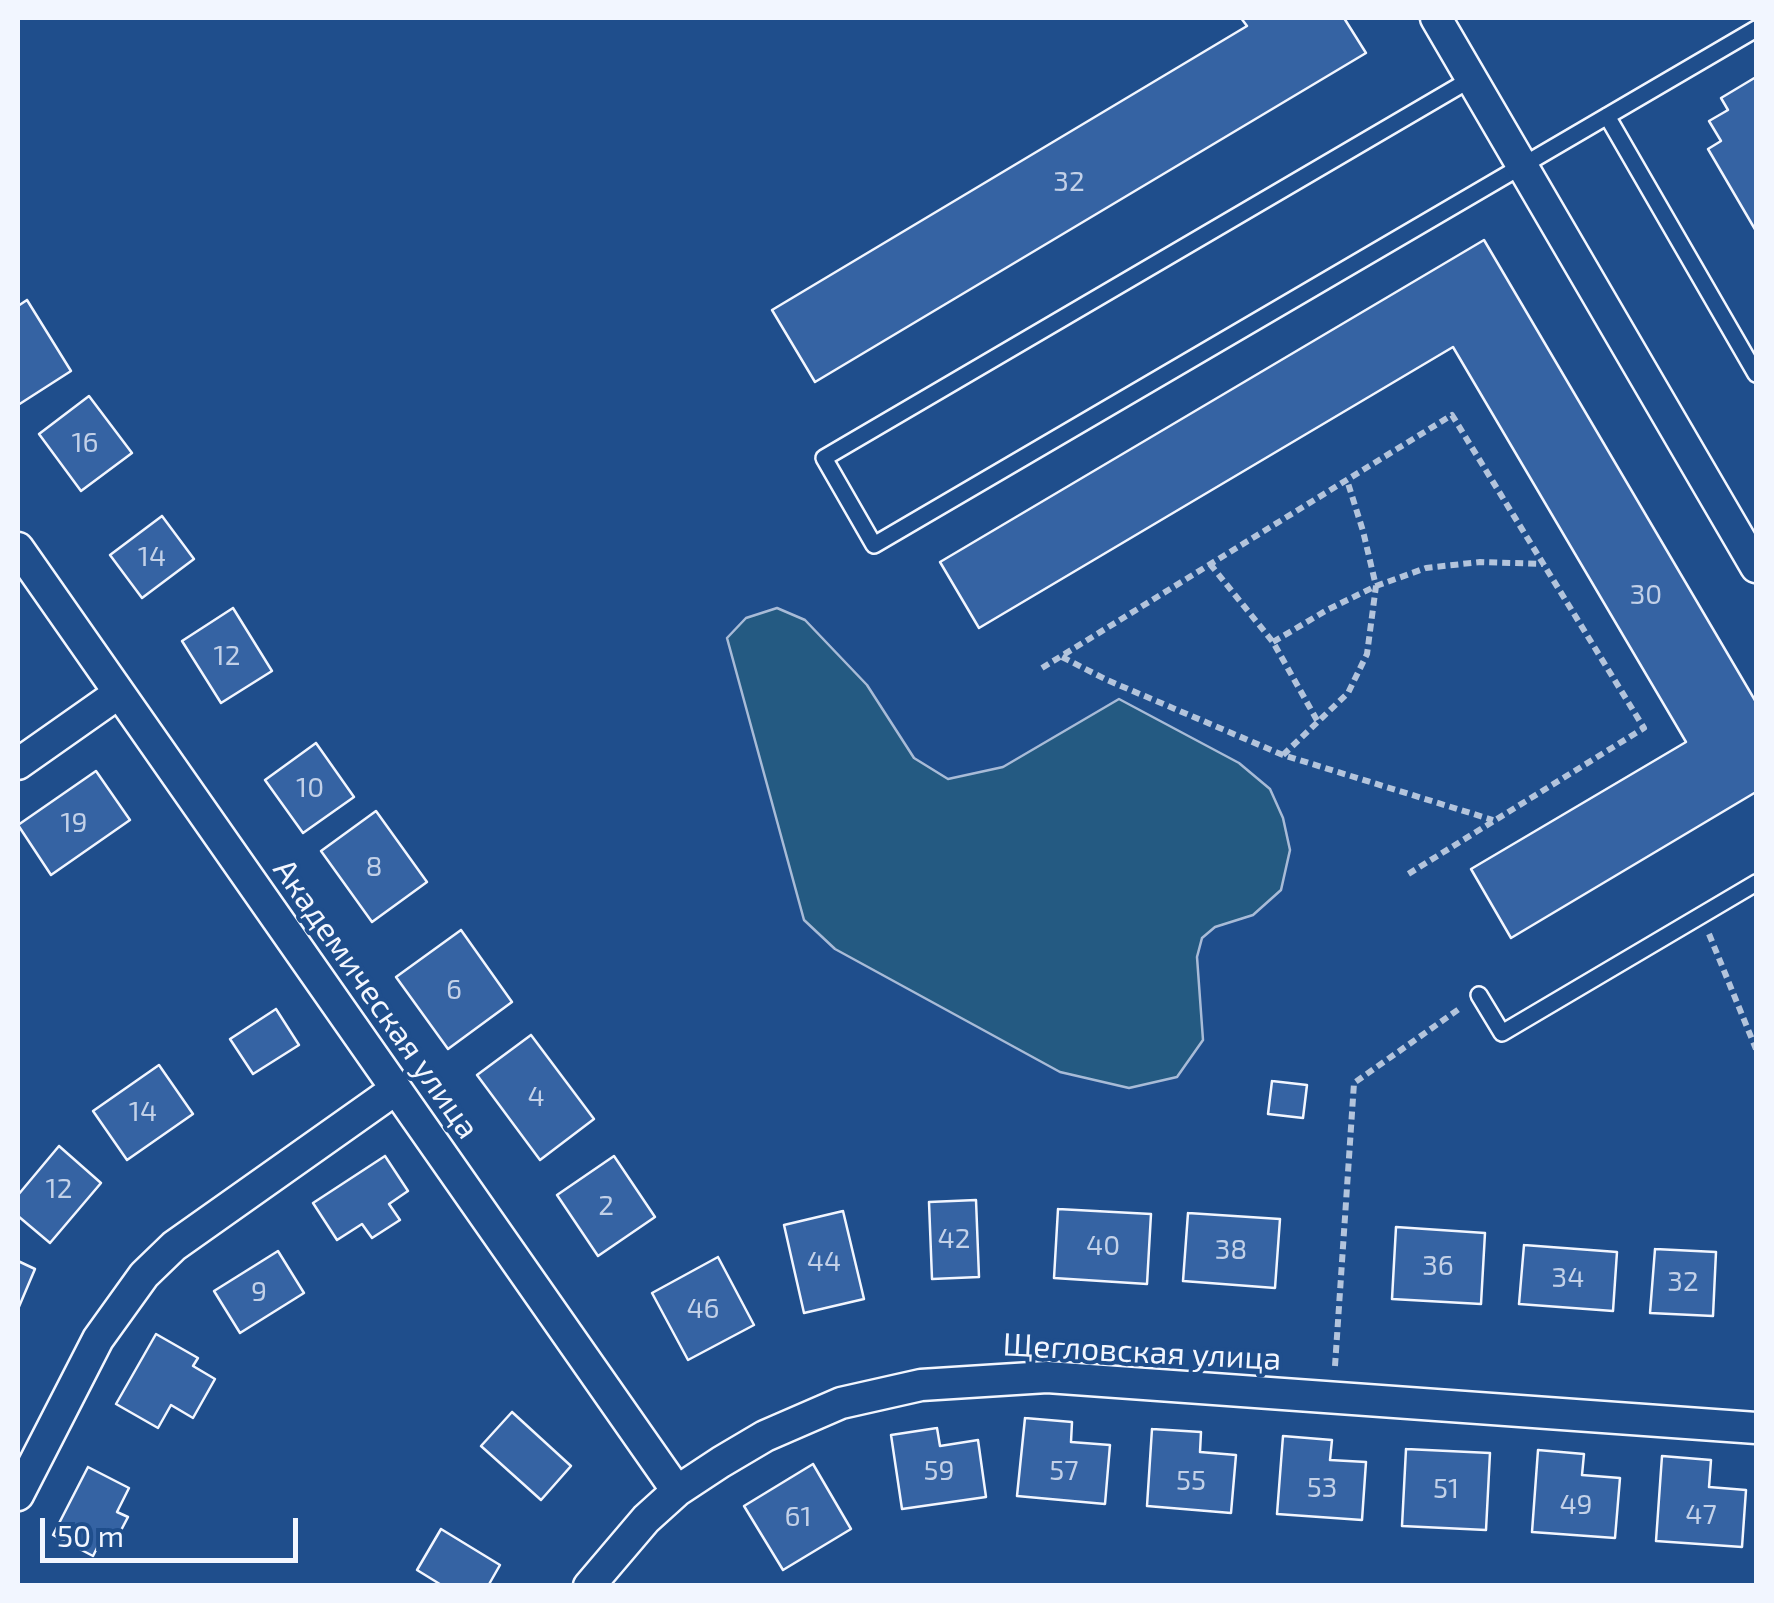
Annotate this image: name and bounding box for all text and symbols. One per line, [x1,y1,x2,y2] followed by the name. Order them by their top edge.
[1053,165,1085,199] house number: 32
[71,426,99,460] house number: 16
[138,540,166,574] house number: 14
[1630,578,1662,612] house number: 30
[214,639,240,673] house number: 12
[296,771,324,805] house number: 10
[60,806,88,840] house number: 19
[366,850,382,884] house number: 8
[265,852,487,1146] street label: Академическая улица
[446,973,462,1007] house number: 6
[527,1080,545,1114] house number: 4
[129,1095,157,1129] house number: 14
[46,1172,72,1206] house number: 12
[598,1189,614,1223] house number: 2
[938,1222,970,1256] house number: 42
[1086,1229,1120,1263] house number: 40
[1215,1233,1247,1267] house number: 38
[807,1245,841,1279] house number: 44
[1422,1249,1454,1283] house number: 36
[1552,1261,1584,1295] house number: 34
[1667,1265,1699,1299] house number: 32
[251,1275,267,1309] house number: 9
[686,1292,720,1326] house number: 46
[1002,1326,1282,1378] street label: Щегловская улица
[923,1454,955,1488] house number: 59
[1049,1454,1079,1488] house number: 57
[1176,1464,1206,1498] house number: 55
[1307,1471,1337,1505] house number: 53
[1433,1472,1459,1506] house number: 51
[1559,1488,1593,1522] house number: 49
[45,1498,302,1560] scale bar
[1685,1498,1717,1532] house number: 47
[784,1500,812,1534] house number: 61
[57,1517,124,1553] text: 50 m

